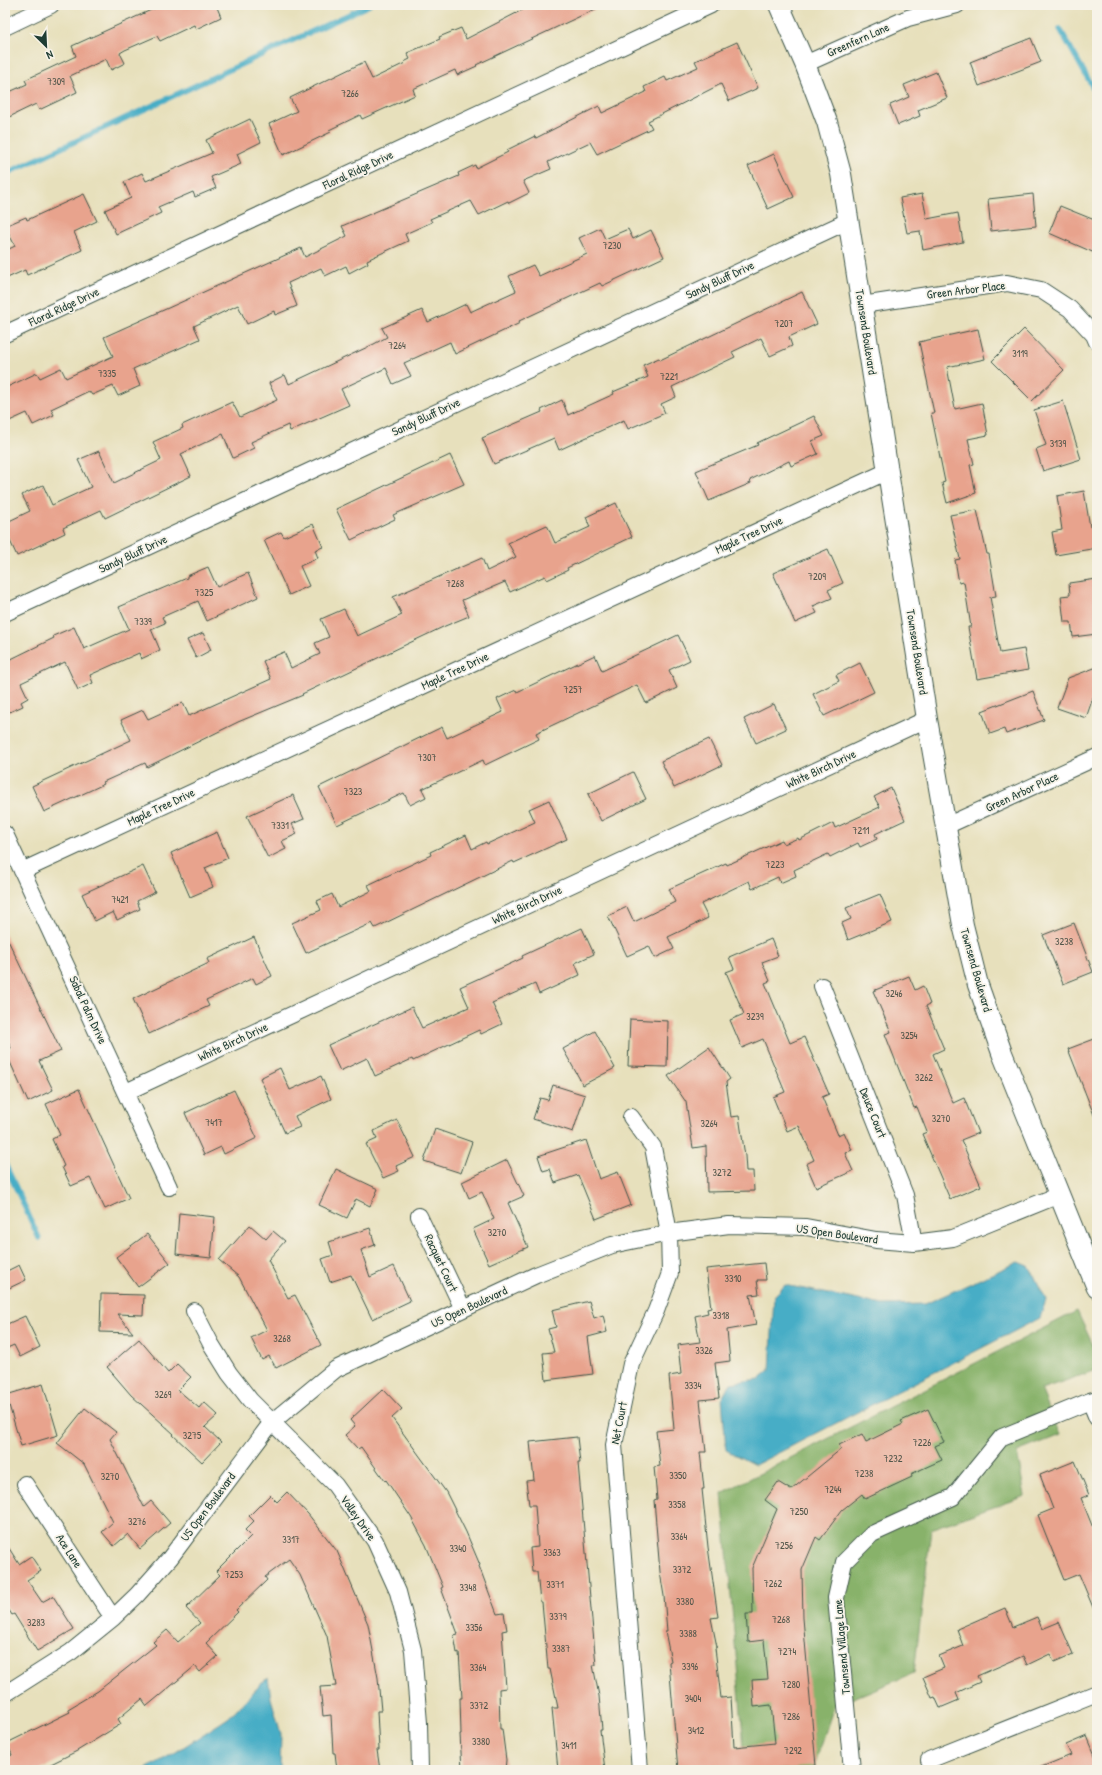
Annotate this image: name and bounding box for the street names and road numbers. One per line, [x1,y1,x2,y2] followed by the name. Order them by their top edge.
[824,18,892,61] street label: Greenfern Lane
[319,146,396,194] street label: Floral Ridge Drive
[683,256,757,303] street label: Sandy Bluff Drive
[926,276,1006,303] street label: Green Arbor Place
[25,283,102,331] street label: Floral Ridge Drive
[851,288,882,376] street label: Townsend Boulevard
[389,393,463,440] street label: Sandy Bluff Drive
[712,511,786,558] street label: Maple Tree Drive
[96,530,170,577] street label: Sandy Bluff Drive
[902,608,933,696] street label: Townsend Boulevard
[418,647,492,694] street label: Maple Tree Drive
[783,745,859,792] street label: White Birch Drive
[982,767,1061,816] street label: Green Arbor Place
[124,783,198,830] street label: Maple Tree Drive
[489,881,565,928] street label: White Birch Drive
[956,926,997,1014] street label: Townsend Boulevard
[65,973,112,1047] street label: Sabal Palm Drive
[195,1018,271,1065] street label: White Birch Drive
[856,1085,891,1141] street label: Deuce Court
[795,1219,879,1248] street label: US Open Boulevard
[421,1231,463,1295] street label: Racquet Court
[428,1281,510,1332] street label: US Open Boulevard
[606,1399,631,1446] street label: Net Court
[176,1469,239,1545] street label: US Open Boulevard
[337,1492,380,1544] street label: Volley Drive
[52,1530,87,1571] street label: Ace Lane
[829,1599,854,1695] street label: Townsend Village Lane

